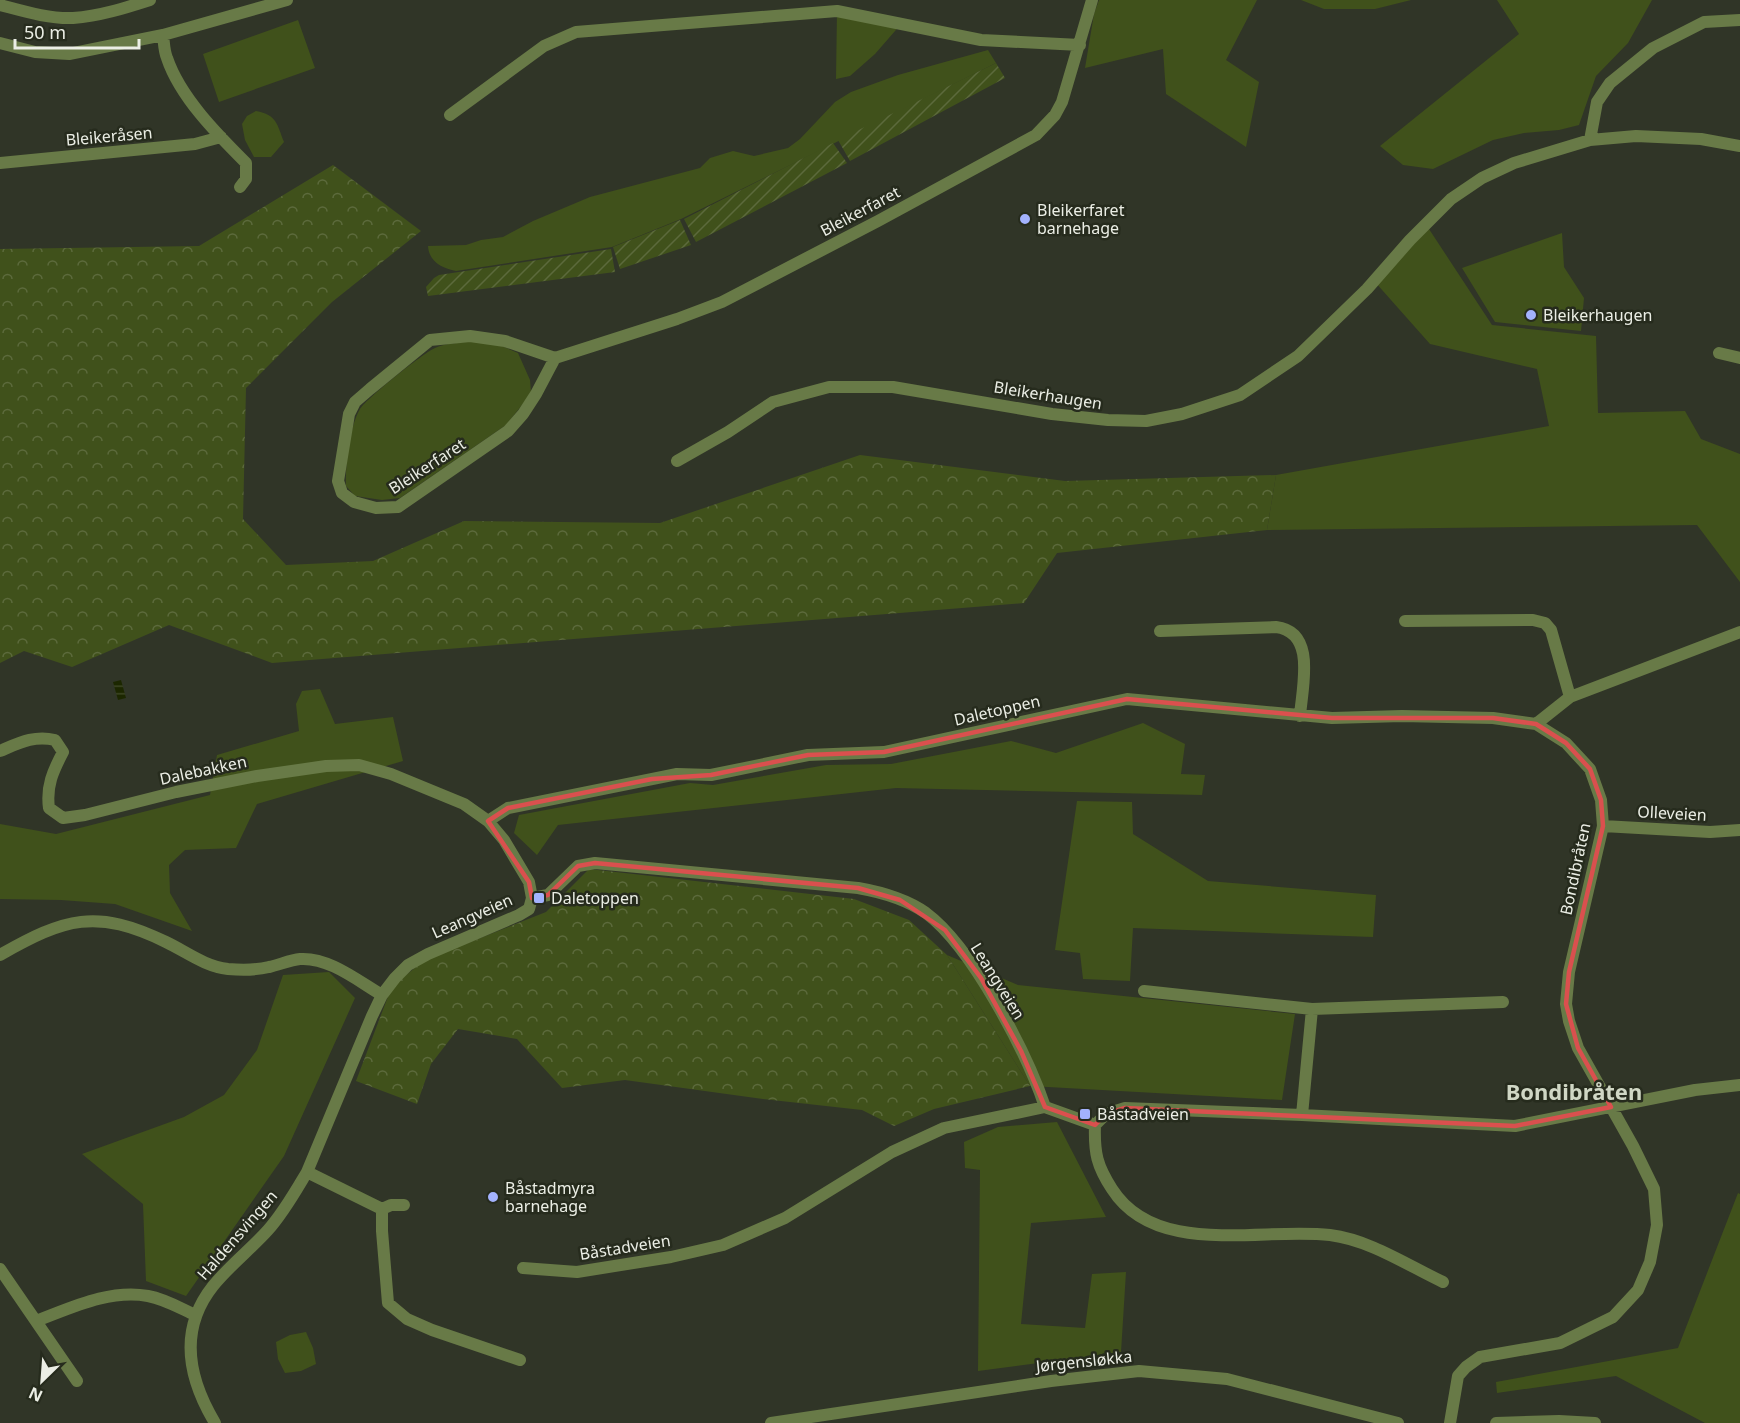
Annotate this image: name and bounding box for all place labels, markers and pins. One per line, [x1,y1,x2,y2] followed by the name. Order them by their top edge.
[1037,199,1125,239] place label: Bleikerfaret barnehage
[1018,212,1032,226] marker: Bleikerfaret barnehage
[1543,304,1652,326] place label: Bleikerhaugen
[1524,308,1538,322] marker: Bleikerhaugen
[551,887,639,909] place label: Daletoppen
[532,891,546,905] marker: Daletoppen
[1097,1103,1189,1125] place label: Båstadveien
[1078,1107,1092,1121] marker: Båstadveien
[505,1177,595,1217] place label: Båstadmyra barnehage
[486,1190,500,1204] marker: Båstadmyra barnehage

